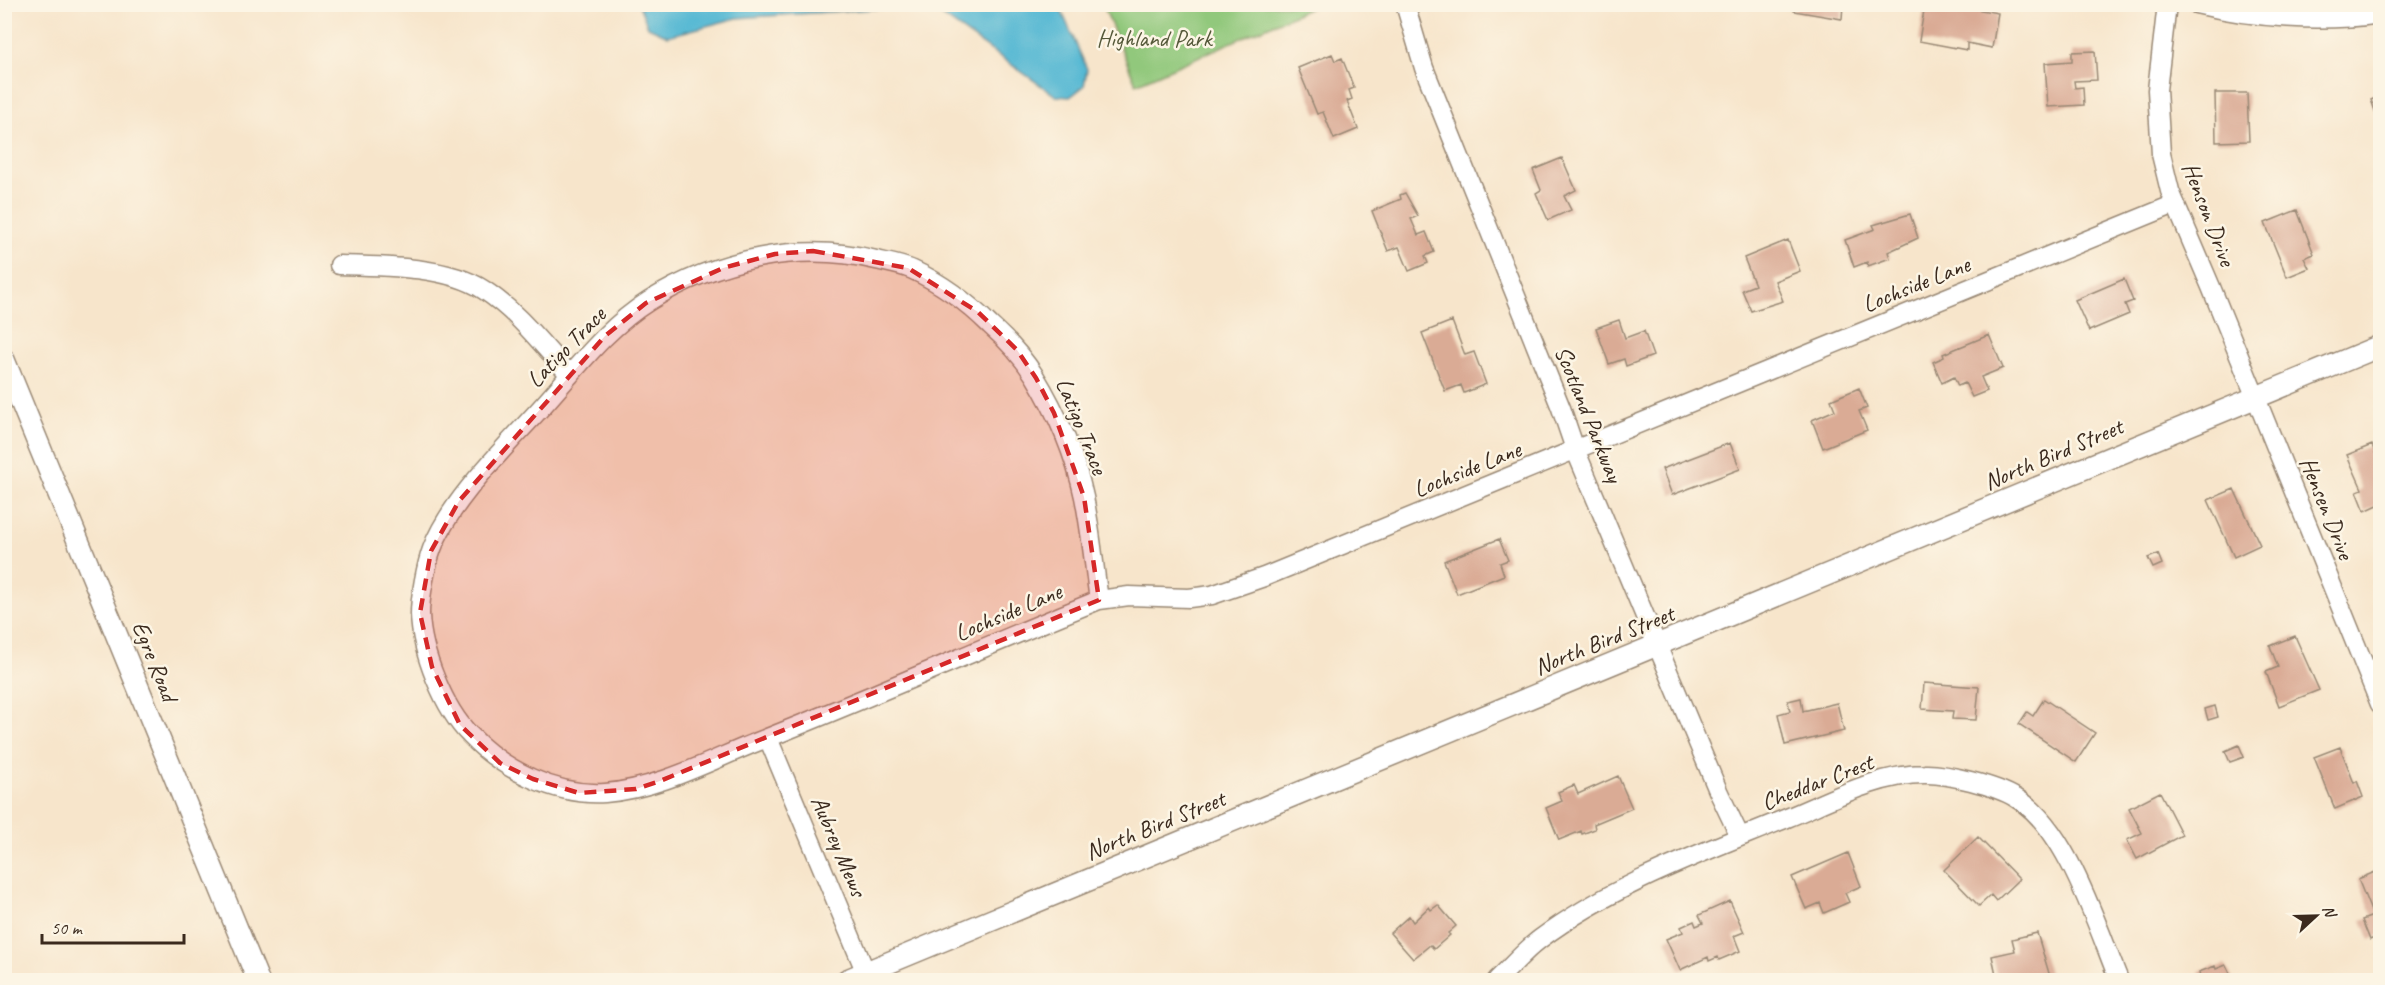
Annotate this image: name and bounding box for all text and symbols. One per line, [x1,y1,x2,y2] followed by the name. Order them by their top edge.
[1097,23,1214,53] park label: Highland Park
[2176,158,2243,272] street label: Henson Drive
[1858,248,1976,319] street label: Lochside Lane
[520,299,613,394] street label: Latigo Trace
[1548,341,1631,488] street label: Scotland Parkway
[1049,373,1116,481] street label: Latigo Trace
[1979,410,2129,497] street label: North Bird Street
[1409,433,1527,504] street label: Lochside Lane
[2293,452,2362,566] street label: Hensen Drive
[950,575,1068,648] street label: Lochside Lane
[1530,598,1680,682] street label: North Bird Street
[125,617,186,709] street label: Egre Road
[1757,746,1879,817] street label: Cheddar Crest
[1081,783,1231,867] street label: North Bird Street
[804,791,874,903] street label: Aubrey Mews
[2286,886,2346,946] north arrow
[2318,902,2341,922] text: N
[42,907,184,945] scale bar
[51,917,84,939] text: 50 m

